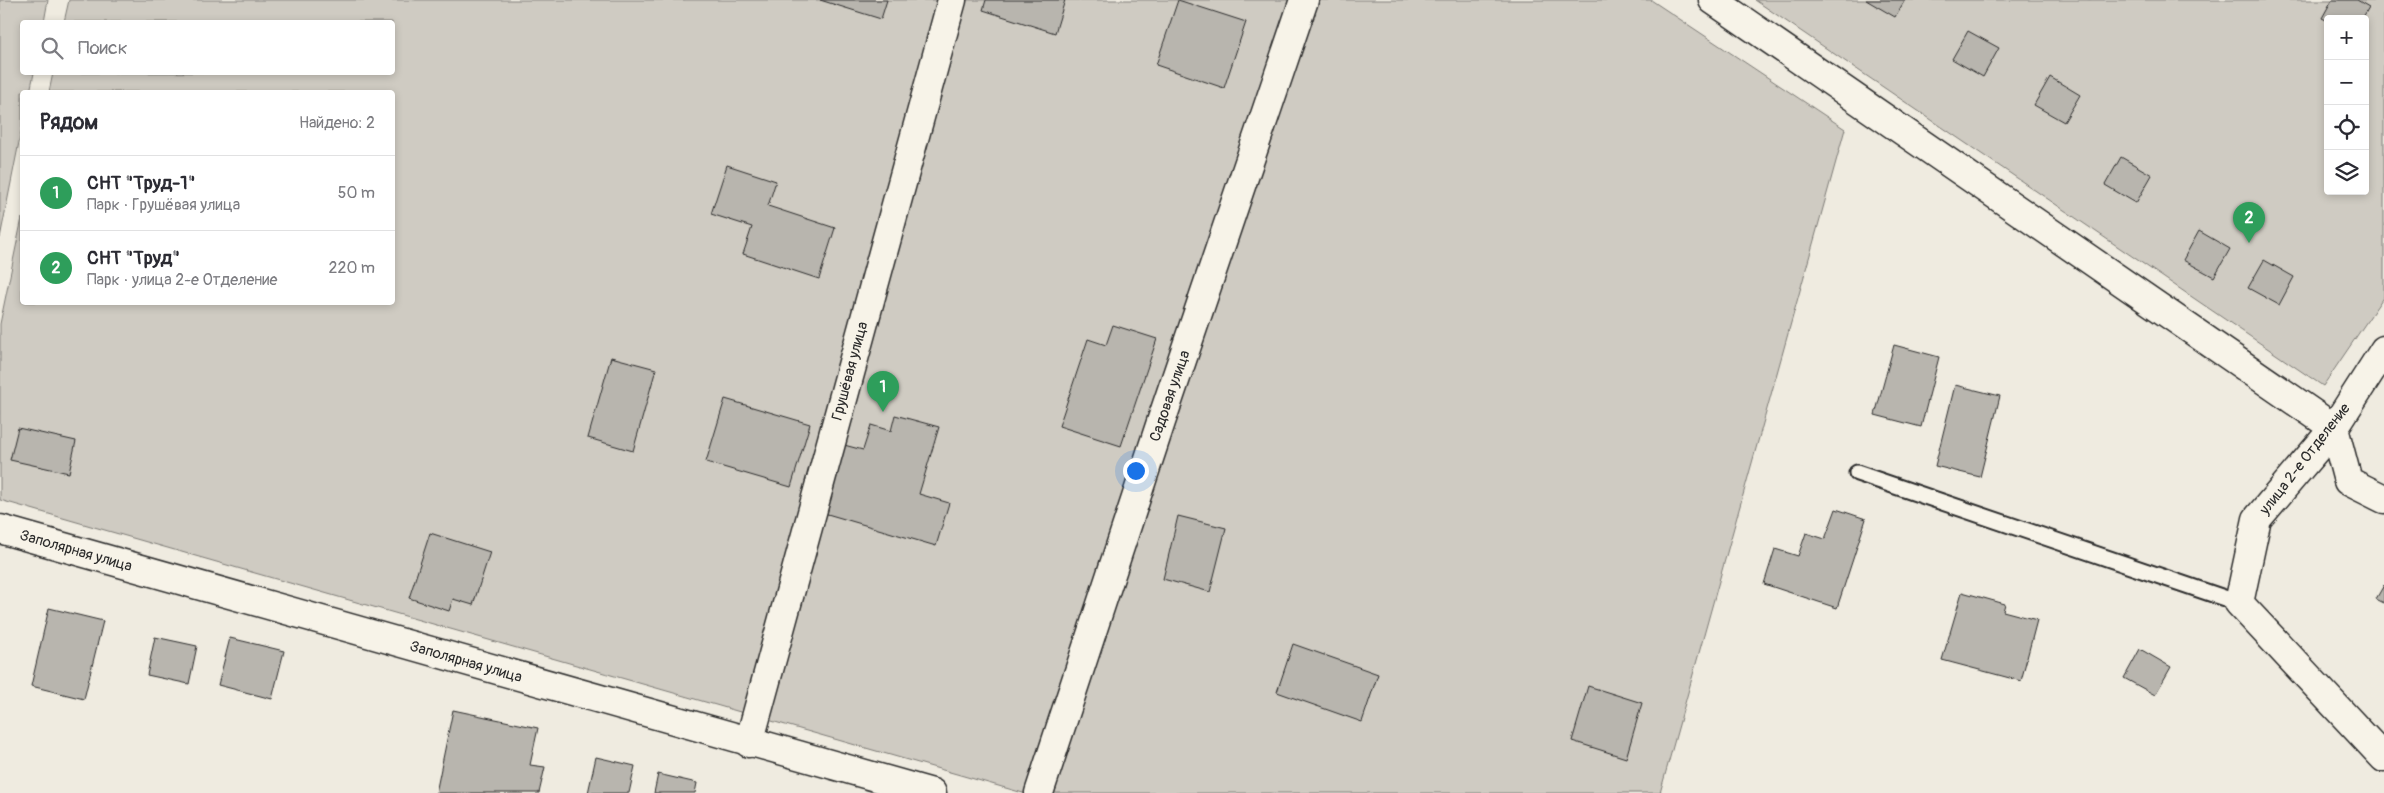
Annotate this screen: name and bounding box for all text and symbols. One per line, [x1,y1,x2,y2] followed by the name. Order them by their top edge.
[2324,15,2369,195] map controls
[2324,15,2369,60] button: +
[20,20,395,75] search box
[38,34,66,62] icon: search
[78,36,128,60] text: Поиск
[2324,60,2369,105] button: −
[2324,105,2369,150] button: locate
[40,109,98,136] text: Рядом
[299,113,375,133] text: Найдено: 2
[2324,150,2369,195] button: layers
[87,171,195,195] text: СНТ "Труд-1"
[53,183,59,203] text: 1
[338,183,375,203] text: 50 m
[87,195,240,215] text: Парк · Грушёвая улица
[2233,202,2265,243] pin: 2
[87,246,180,270] text: СНТ "Труд"
[52,258,60,278] text: 2
[329,258,375,278] text: 220 m
[87,270,277,290] text: Парк · улица 2-е Отделение
[828,320,872,422] street label: Грушёвая улица
[1146,348,1195,444] street label: Садовая улица
[867,371,899,412] pin: 1
[2255,399,2355,519] street label: улица 2-е Отделение
[1123,458,1149,484] your location
[18,526,134,576] street label: Заполярная улица
[408,637,524,687] street label: Заполярная улица

